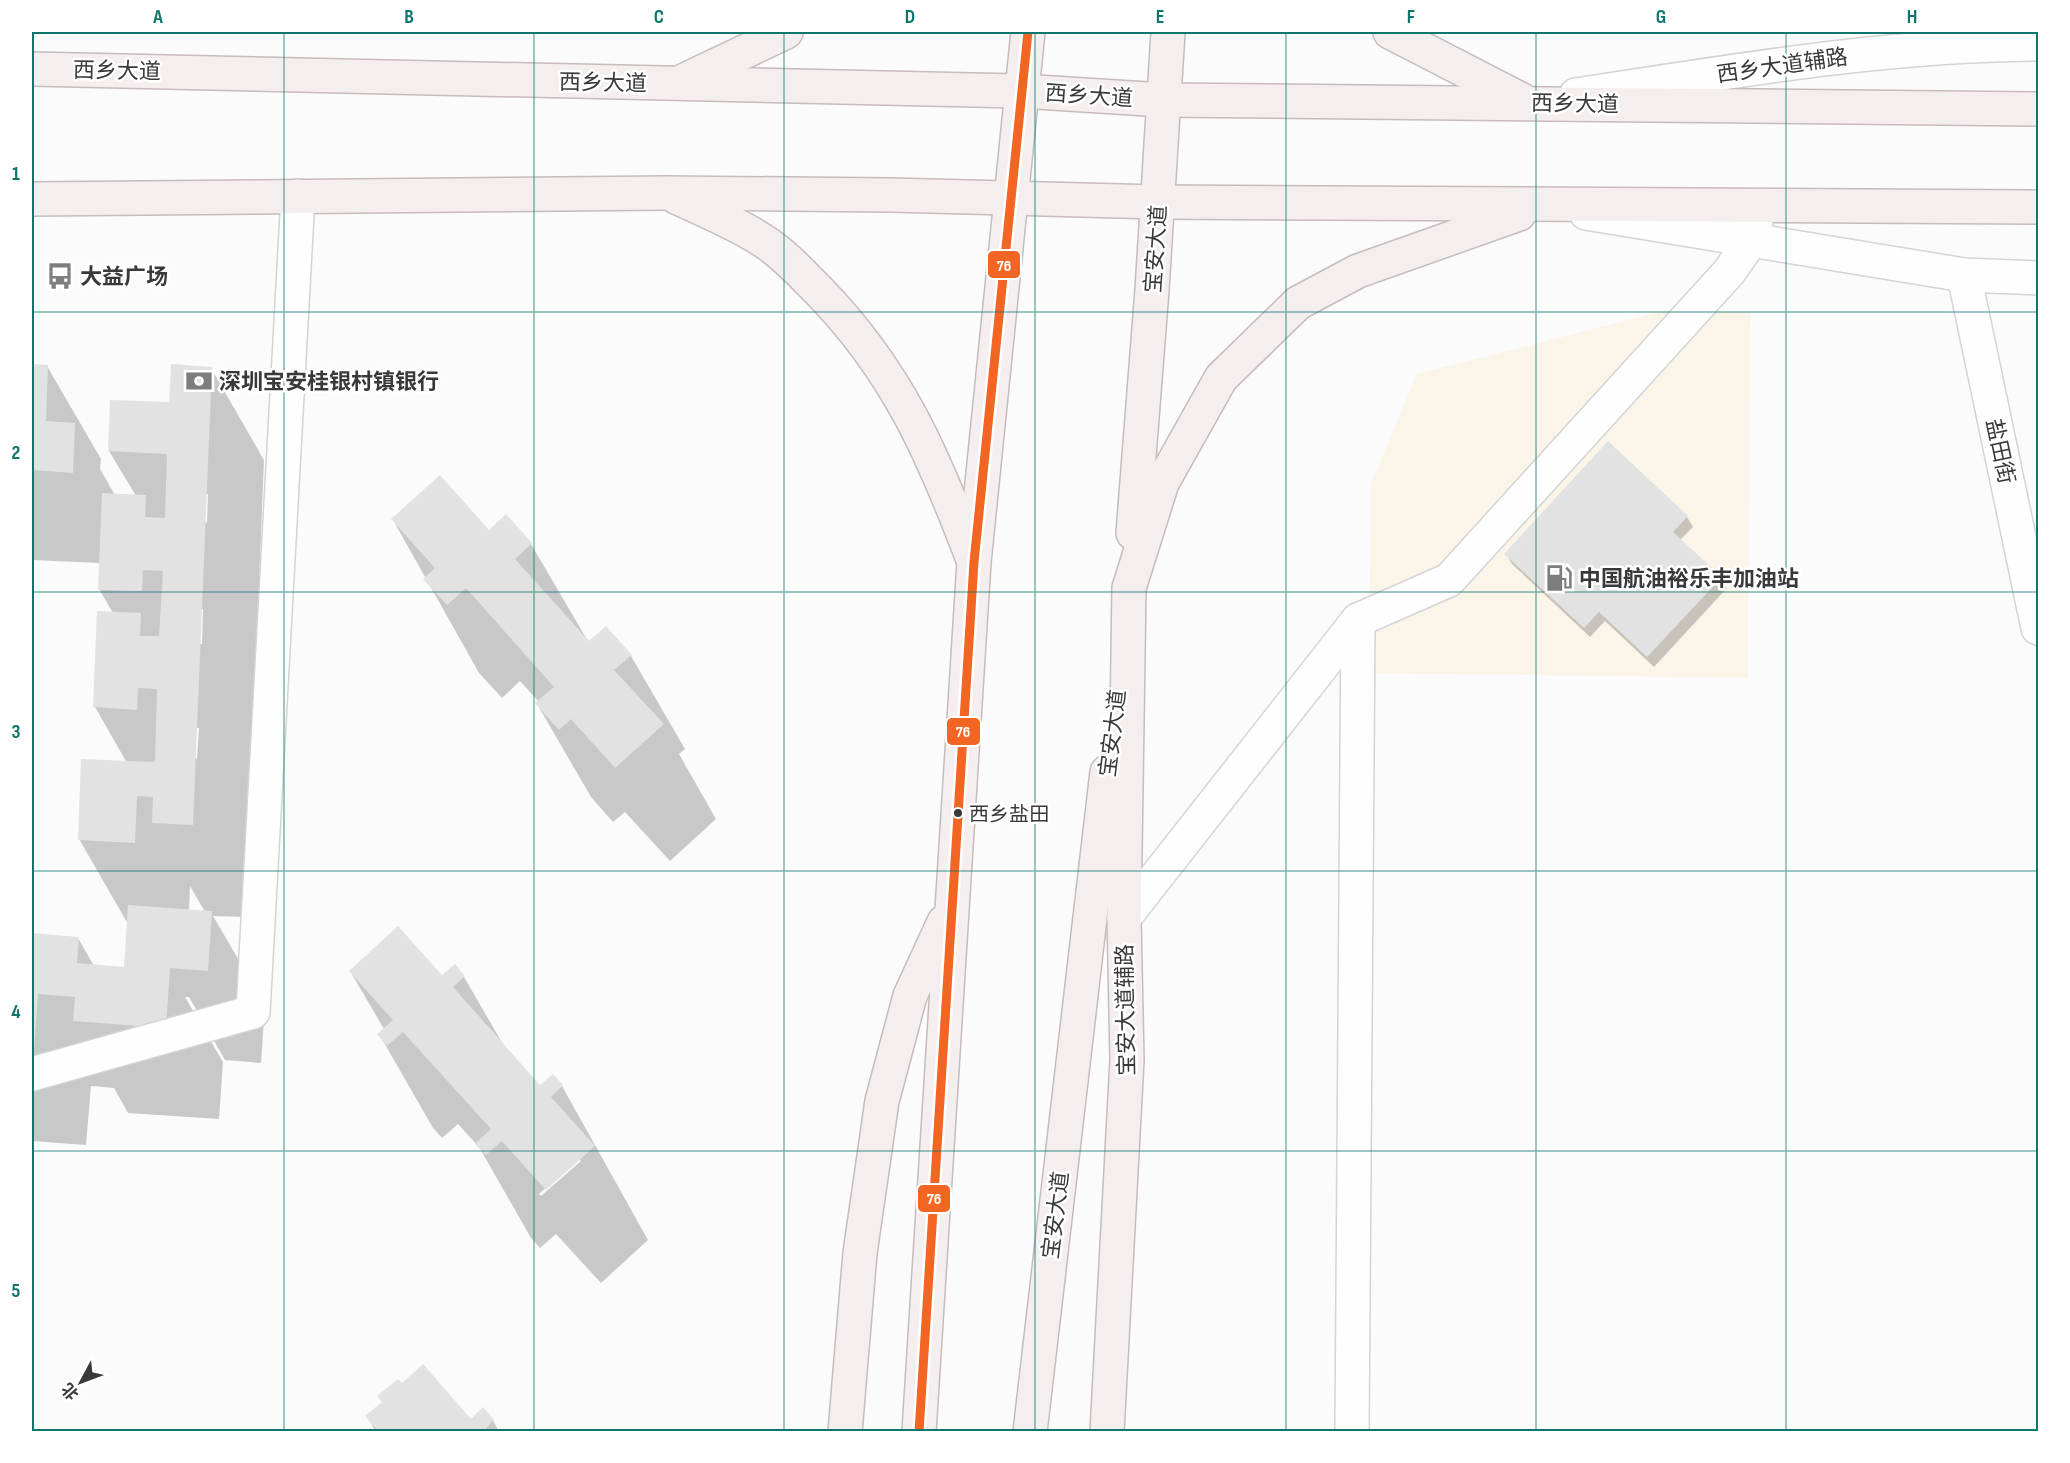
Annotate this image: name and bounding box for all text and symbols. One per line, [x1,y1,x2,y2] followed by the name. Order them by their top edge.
[152,5,163,29] text: A
[404,5,414,29] text: B
[654,5,664,29] text: C
[905,5,915,29] text: D
[1156,5,1164,29] text: E
[1407,5,1415,29] text: F
[1656,5,1666,29] text: G
[1907,5,1917,29] text: H
[1715,44,1849,89] street label: 西乡大道辅路
[73,57,161,86] street label: 西乡大道
[559,69,647,98] street label: 西乡大道
[1044,80,1134,113] street label: 西乡大道
[1531,90,1619,119] street label: 西乡大道
[12,162,20,186] text: 1
[1140,204,1173,294] street label: 宝安大道
[987,250,1021,279] line badge: 76
[997,257,1011,276] text: 76
[45,261,75,291] bus stop icon: 大益广场
[80,264,168,291] place label: 大益广场
[184,366,214,396] bank icon: 深圳宝安桂银村镇银行
[219,369,439,396] place label: 深圳宝安桂银村镇银行
[1979,416,2020,486] street label: 盐田街
[12,441,20,465] text: 2
[1544,563,1574,593] fuel station icon: 中国航油裕乐丰加油站
[1579,566,1799,593] place label: 中国航油裕乐丰加油站
[1095,688,1132,779] street label: 宝安大道
[946,717,981,746] line badge: 76
[12,720,21,744] text: 3
[956,723,970,742] text: 76
[969,803,1049,827] place label: 西乡盐田
[952,807,964,819] marker: 西乡盐田
[1112,944,1141,1076] street label: 宝安大道辅路
[11,1000,21,1024] text: 4
[1038,1170,1075,1261] street label: 宝安大道
[917,1184,951,1213] line badge: 76
[927,1190,941,1209] text: 76
[12,1279,21,1303] text: 5
[51,1352,111,1412] north arrow
[58,1379,83,1403] text: 北

